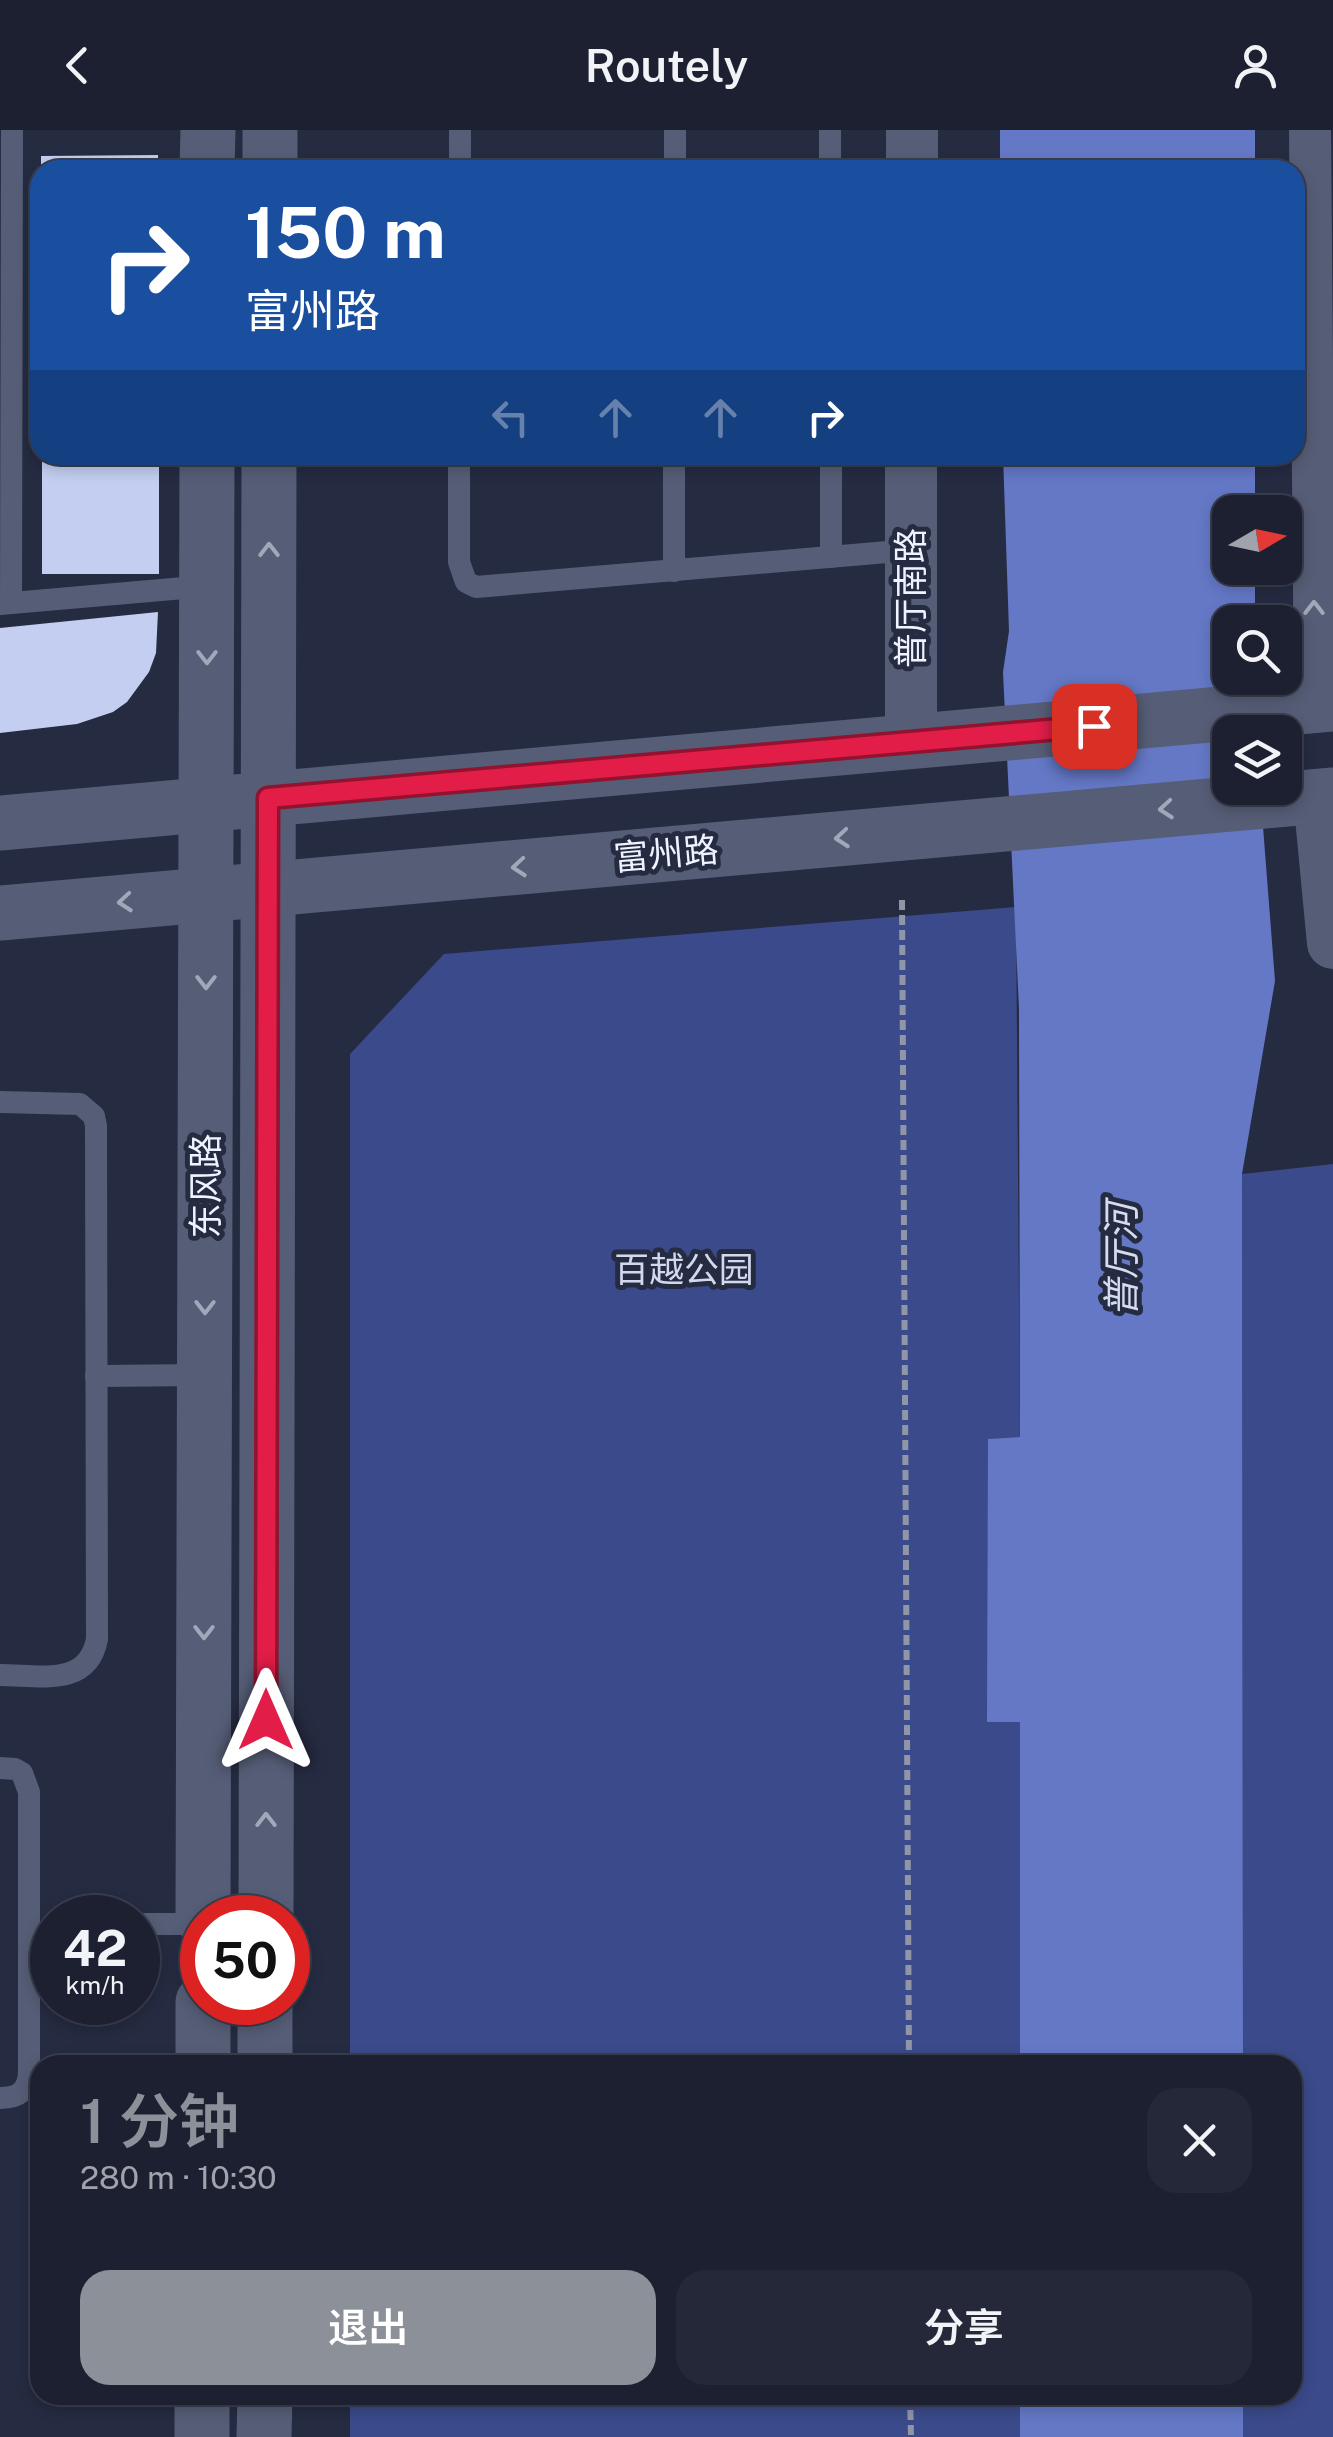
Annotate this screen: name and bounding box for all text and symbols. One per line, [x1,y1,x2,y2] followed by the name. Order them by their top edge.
[50,38,105,93] icon: back
[1228,38,1283,93] icon: person
[585,39,748,92] text: Routely
[245,191,446,274] text: 150 m
[80,200,210,330] icon: right
[245,284,380,337] text: 富州路
[483,390,538,445] icon: left
[588,390,643,445] icon: ahead
[693,390,748,445] icon: ahead
[798,390,853,445] icon: right
[1212,495,1302,585] north arrow
[1212,495,1302,805] map controls
[890,528,931,668] street label: 普厅南路
[258,542,280,558] one-way arrow
[1303,600,1325,616] one-way arrow
[1212,605,1302,695] button: search
[196,650,217,666] one-way arrow
[1052,684,1137,769] pin
[1067,699,1122,754] icon: arrive
[1212,715,1302,805] button: layers
[1158,798,1174,820] one-way arrow
[834,827,850,849] one-way arrow
[612,829,720,879] street label: 富州路
[510,855,526,877] one-way arrow
[117,891,133,913] one-way arrow
[195,976,217,991] one-way arrow
[185,1133,226,1239] street label: 东风路
[1099,1196,1144,1317] water label: 普厅河
[614,1249,754,1290] park label: 百越公园
[194,1300,216,1316] one-way arrow
[193,1626,215,1641] one-way arrow
[214,1668,318,1772] position arrow
[255,1812,277,1828] one-way arrow
[180,1895,310,2025] speed limit sign: 50
[63,1918,127,1977] text: 42
[66,1970,124,2000] text: km/h
[80,2086,239,2157] text: 1 分钟
[1147,2088,1252,2193] button: close
[80,2159,277,2196] text: 280 m · 10:30
[80,2270,656,2385] button: 退出
[676,2270,1252,2385] button: 分享

